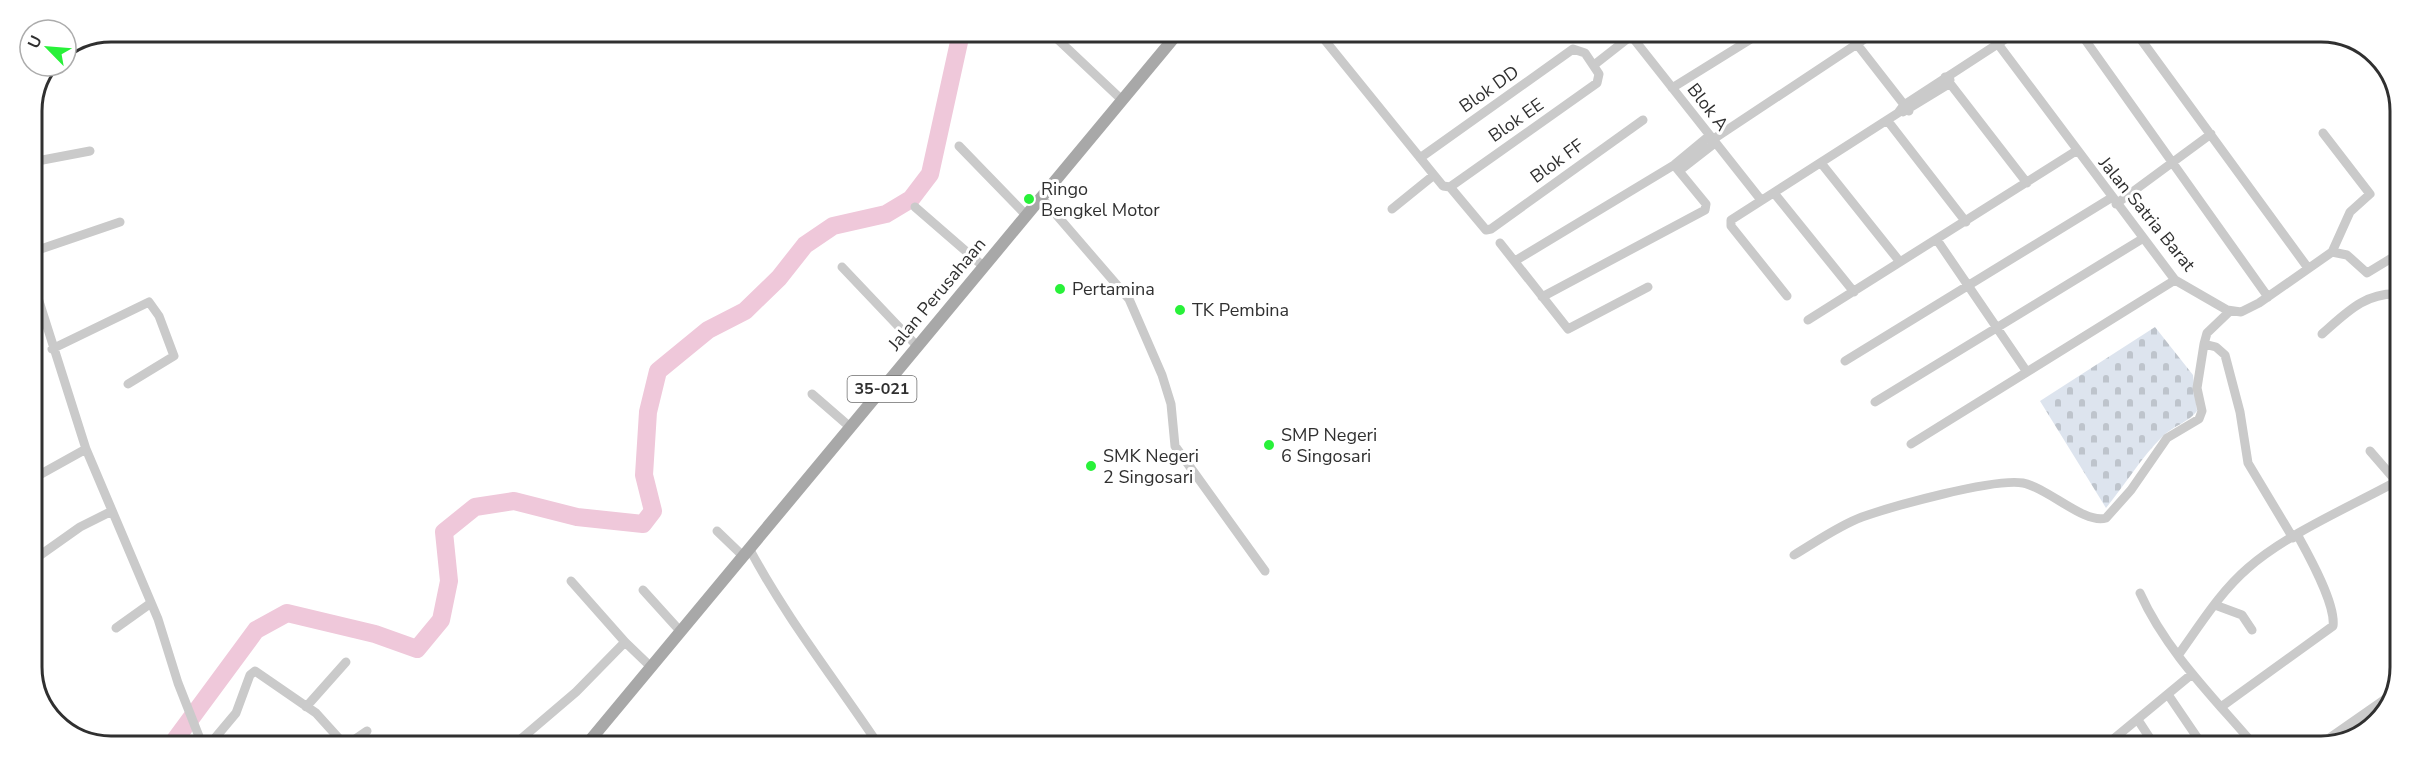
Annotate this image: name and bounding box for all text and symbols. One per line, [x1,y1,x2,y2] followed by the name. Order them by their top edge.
[18,18,78,78] north arrow
[23,32,48,52] text: U
[1454,60,1524,118] street label: Blok DD
[1682,78,1734,136] street label: Blok A
[1484,92,1548,148] street label: Blok EE
[1525,133,1589,189] street label: Blok FF
[2093,151,2201,277] street label: Jalan Satria Barat
[1041,177,1160,222] place label: Ringo Bengkel Motor
[1022,192,1036,206] marker: Ringo Bengkel Motor
[882,233,991,356] street label: Jalan Perusahaan
[1072,277,1155,301] place label: Pertamina
[1053,282,1067,296] marker: Pertamina
[1192,298,1289,322] place label: TK Pembina
[1173,303,1187,317] marker: TK Pembina
[848,376,916,402] road number: 35-021
[1281,423,1377,468] place label: SMP Negeri 6 Singosari
[1262,438,1276,452] marker: SMP Negeri 6 Singosari
[1103,444,1199,489] place label: SMK Negeri 2 Singosari
[1084,459,1098,473] marker: SMK Negeri 2 Singosari

